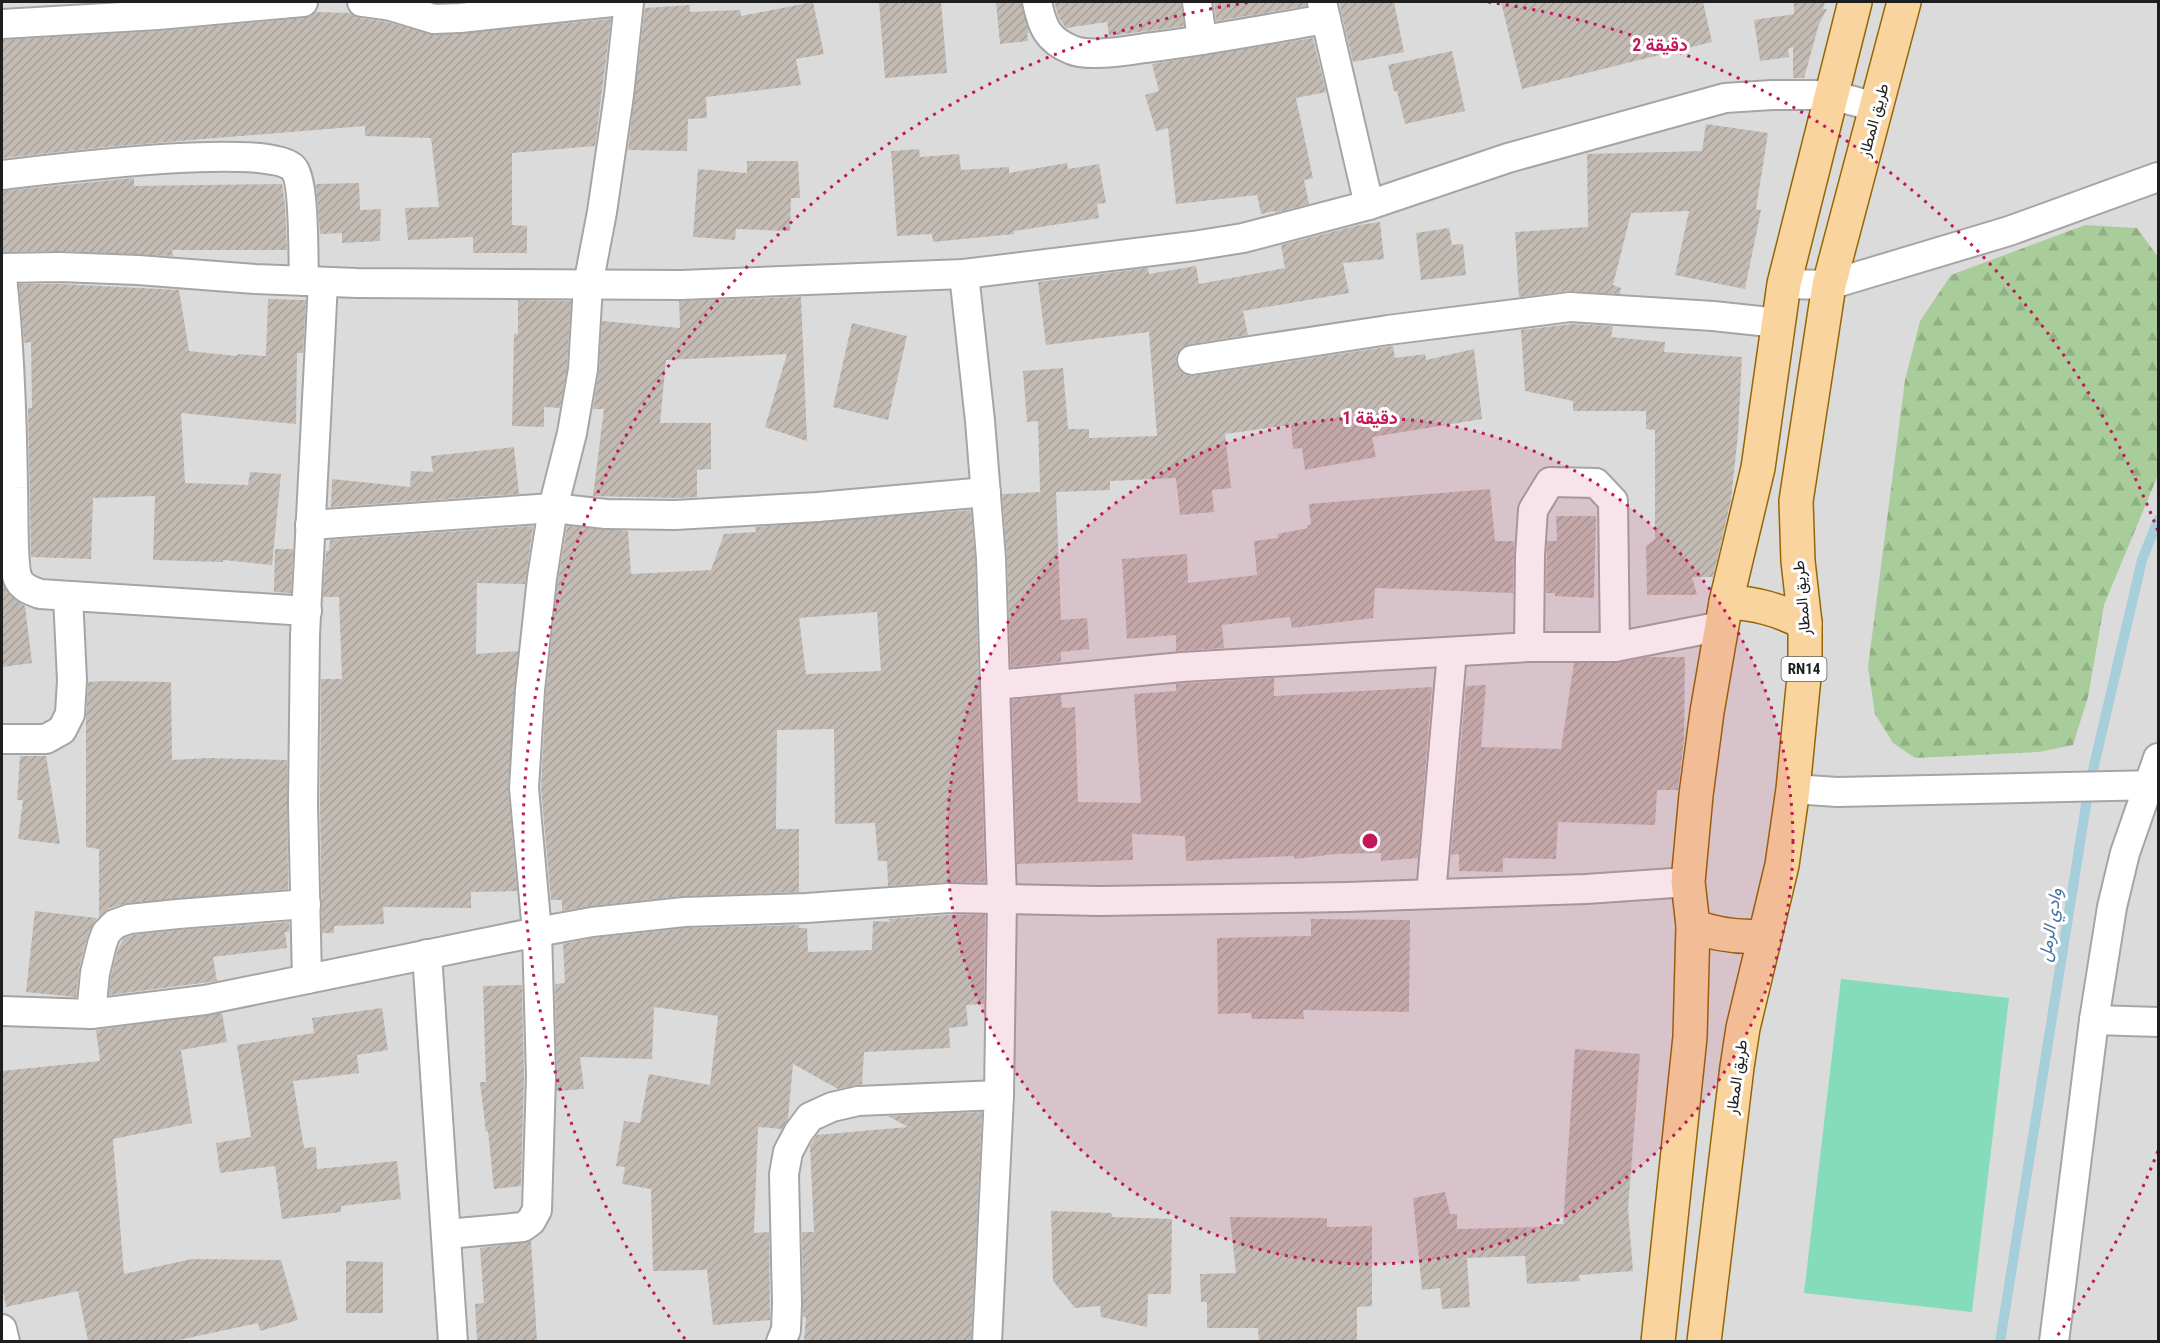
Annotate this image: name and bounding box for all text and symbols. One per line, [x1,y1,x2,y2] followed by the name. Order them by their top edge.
[1632,34,1688,56] text: 2 دقيقة
[1854,81,1893,160] street label: طريق المطار
[1342,407,1398,429] text: 1 دقيقة
[1789,559,1815,637] street label: طريق المطار
[1782,657,1826,681] road number: RN14
[1360,831,1380,851] centre of rings
[2033,887,2071,964] water label: وادي الرمل
[1722,1038,1752,1117] street label: طريق المطار

